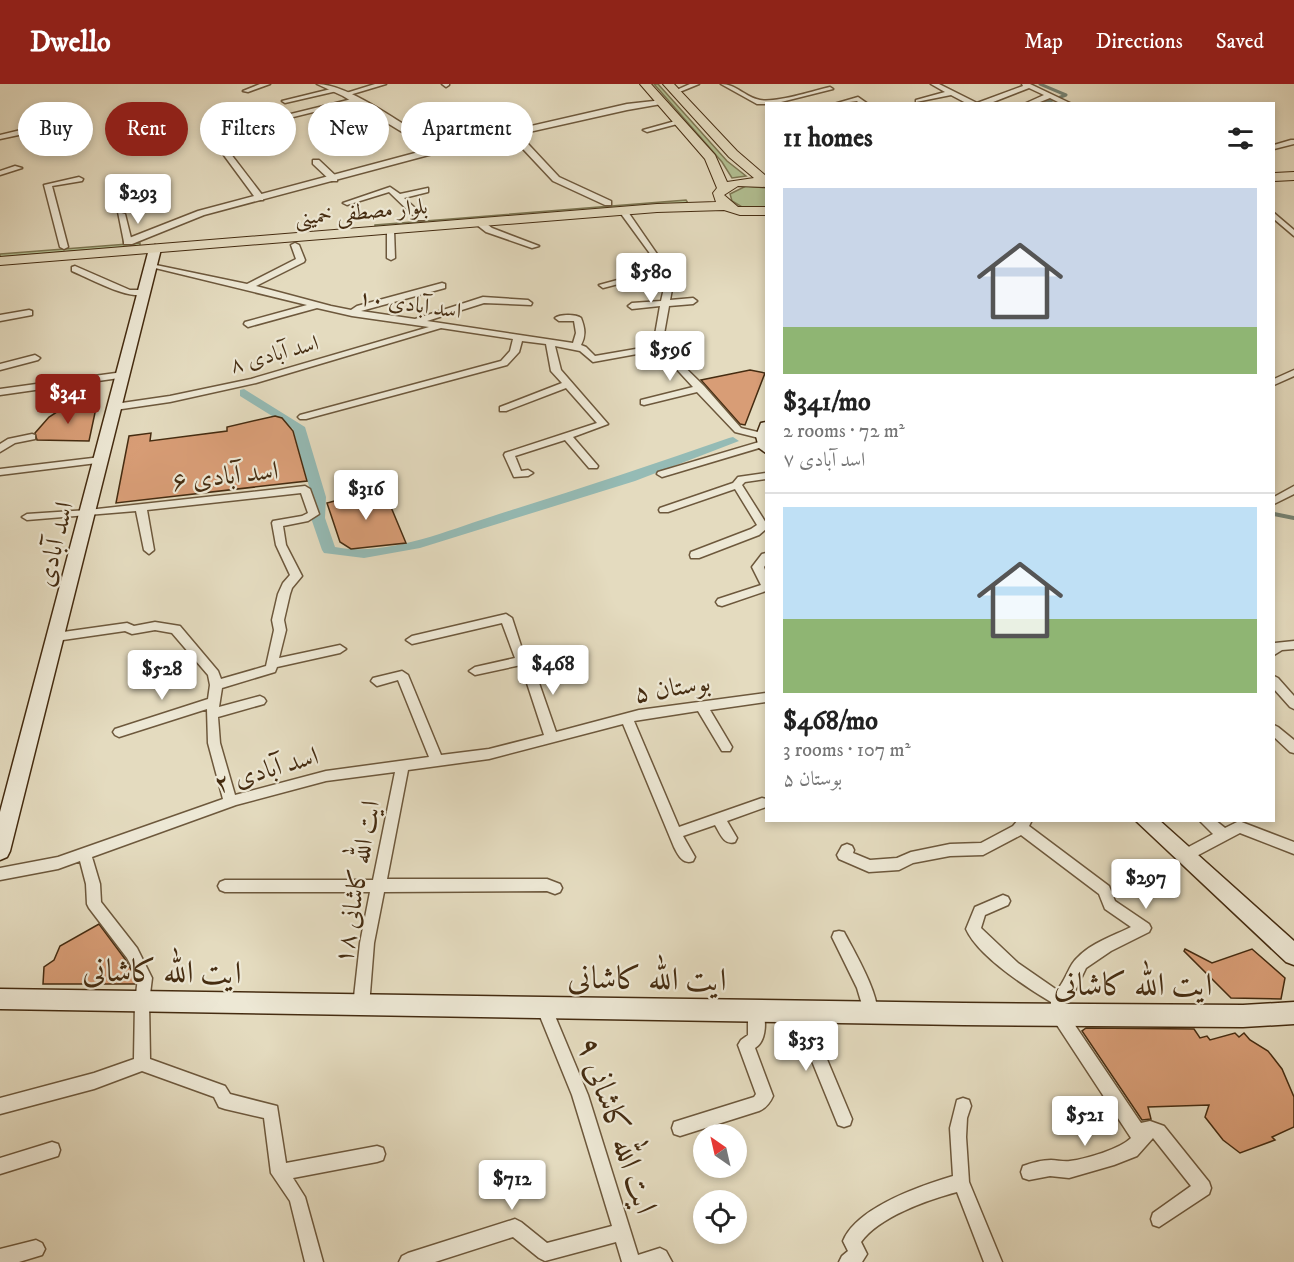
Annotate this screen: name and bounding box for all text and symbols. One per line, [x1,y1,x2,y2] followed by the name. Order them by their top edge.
[30,25,111,60] text: Dwello
[1024,29,1063,55] text: Map
[1096,29,1183,55] text: Directions
[1216,29,1264,55] text: Saved
[18,102,93,156] chip: Buy
[105,102,188,156] chip: Rent
[200,102,296,156] chip: Filters
[308,102,389,156] chip: New
[401,102,533,156] chip: Apartment
[783,122,873,155] text: 11 homes
[1224,122,1257,155] icon: filters
[102,174,174,225] pin: $293
[119,181,157,206] text: $293
[293,193,429,234] street label: بلوار مصطفی خمینی
[966,227,1074,335] icon: home
[615,253,687,304] pin: $580
[630,260,672,285] text: $580
[357,283,463,325] street label: اسد آبادی ۱۰
[227,329,322,379] street label: اسد آبادی ۸
[634,331,706,382] pin: $596
[649,338,691,363] text: $596
[32,374,104,425] pin: $341
[49,381,87,406] text: $341
[783,386,871,419] text: $341/mo
[783,419,905,444] text: 2 rooms · 72 m²
[783,448,865,473] text: اسد آبادی ۷
[170,454,280,499] street label: اسد آبادی ۶
[330,470,402,521] pin: $316
[348,477,384,502] text: $316
[29,498,82,590] street label: اسد آبادی
[966,546,1074,654] icon: home
[517,645,589,696] pin: $468
[126,650,198,701] pin: $528
[532,652,574,677] text: $468
[142,657,182,682] text: $528
[632,666,713,711] street label: بوستان ۵
[783,705,878,738] text: $468/mo
[783,738,911,763] text: 3 rooms · 107 m²
[210,740,322,801] street label: اسد آبادی ۲
[783,767,842,792] text: بوستان ۵
[322,797,388,967] street label: ایت الله کاشانی ۱۸
[1110,859,1182,910] pin: $297
[1125,866,1167,891] text: $297
[82,945,242,994] street label: ایت الله کاشانی
[567,952,727,1001] street label: ایت الله کاشانی
[1053,959,1213,1006] street label: ایت الله کاشانی
[770,1021,842,1072] pin: $353
[788,1028,824,1053] text: $353
[567,1030,672,1219] street label: ایت الله کاشانی ۹
[1049,1096,1121,1147] pin: $521
[1066,1103,1104,1128] text: $521
[693,1124,747,1178] north arrow
[693,1124,747,1244] map controls
[476,1160,548,1211] pin: $712
[493,1167,531,1192] text: $712
[693,1190,747,1244] button: locate

